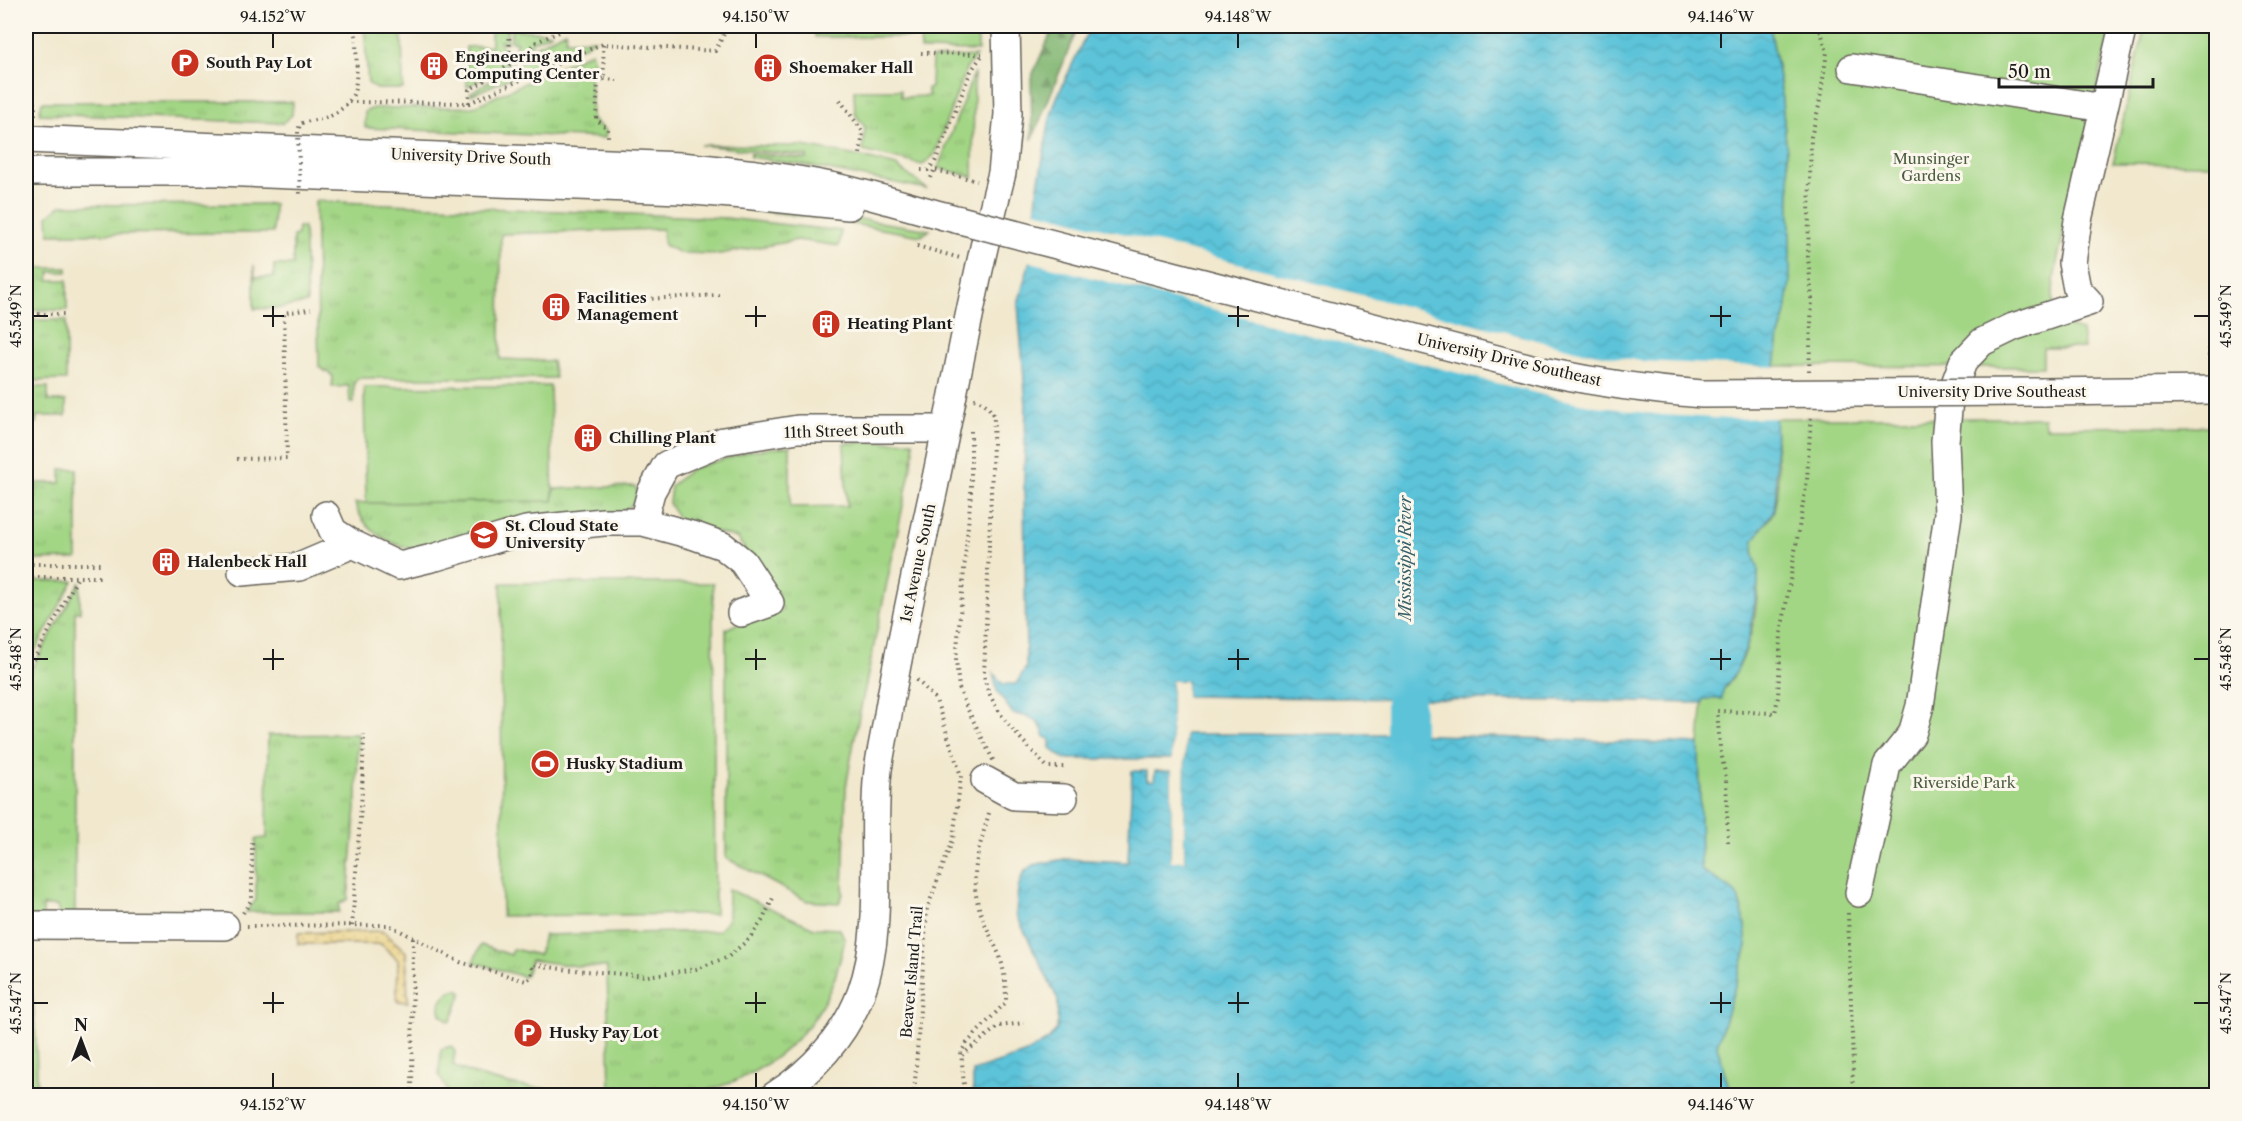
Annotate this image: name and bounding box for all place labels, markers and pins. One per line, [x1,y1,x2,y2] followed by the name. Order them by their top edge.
[169,47,201,79] parking icon: South Pay Lot
[455,47,600,83] place label: Engineering and Computing Center
[418,50,450,82] building icon: Engineering and Computing Center
[752,52,784,84] building icon: Shoemaker Hall
[206,53,312,72] place label: South Pay Lot
[789,58,913,77] place label: Shoemaker Hall
[577,288,678,324] place label: Facilities Management
[540,291,572,323] building icon: Facilities Management
[810,308,842,340] building icon: Heating Plant
[847,314,953,333] place label: Heating Plant
[572,422,604,454] building icon: Chilling Plant
[609,428,716,447] place label: Chilling Plant
[505,516,618,552] place label: St. Cloud State University
[468,519,500,551] school or university icon: St. Cloud State University
[150,546,182,578] building icon: Halenbeck Hall
[187,552,307,571] place label: Halenbeck Hall
[529,748,561,780] sports icon: Husky Stadium
[566,754,683,773] place label: Husky Stadium
[512,1017,544,1049] parking icon: Husky Pay Lot
[549,1023,659,1042] place label: Husky Pay Lot

